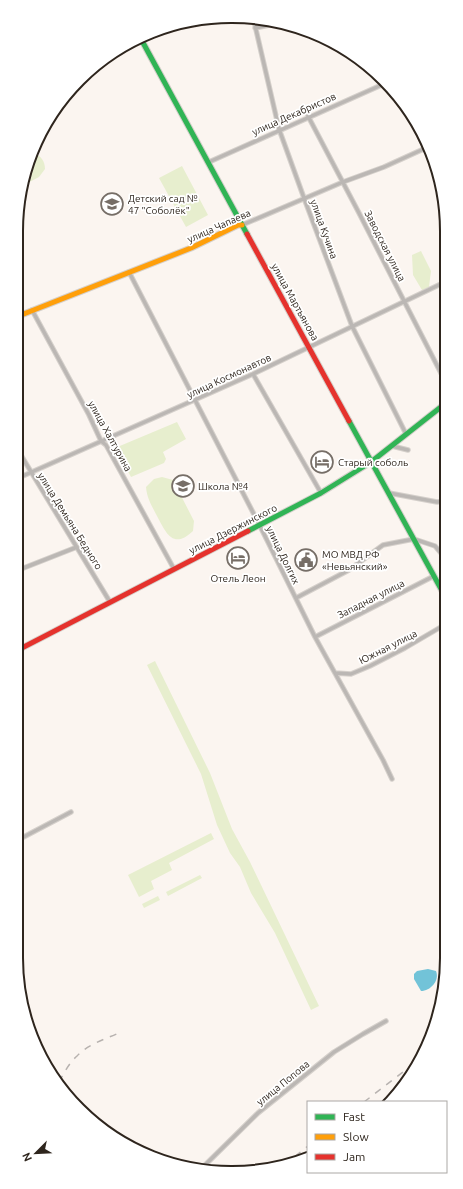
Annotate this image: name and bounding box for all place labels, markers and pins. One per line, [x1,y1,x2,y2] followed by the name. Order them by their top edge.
[99,191,125,217] school or university icon: Детский сад № 47 "Соболёк"
[128,193,198,216] place label: Детский сад № 47 "Соболёк"
[309,449,335,475] hotel icon: Старый соболь
[338,457,408,468] place label: Старый соболь
[170,473,196,499] school or university icon: Школа №4
[198,481,249,492] place label: Школа №4
[225,545,251,571] hotel icon: Отель Леон
[293,547,319,573] public building icon: МО МВД РФ «Невьянский»
[322,549,388,572] place label: МО МВД РФ «Невьянский»
[210,573,266,584] place label: Отель Леон

